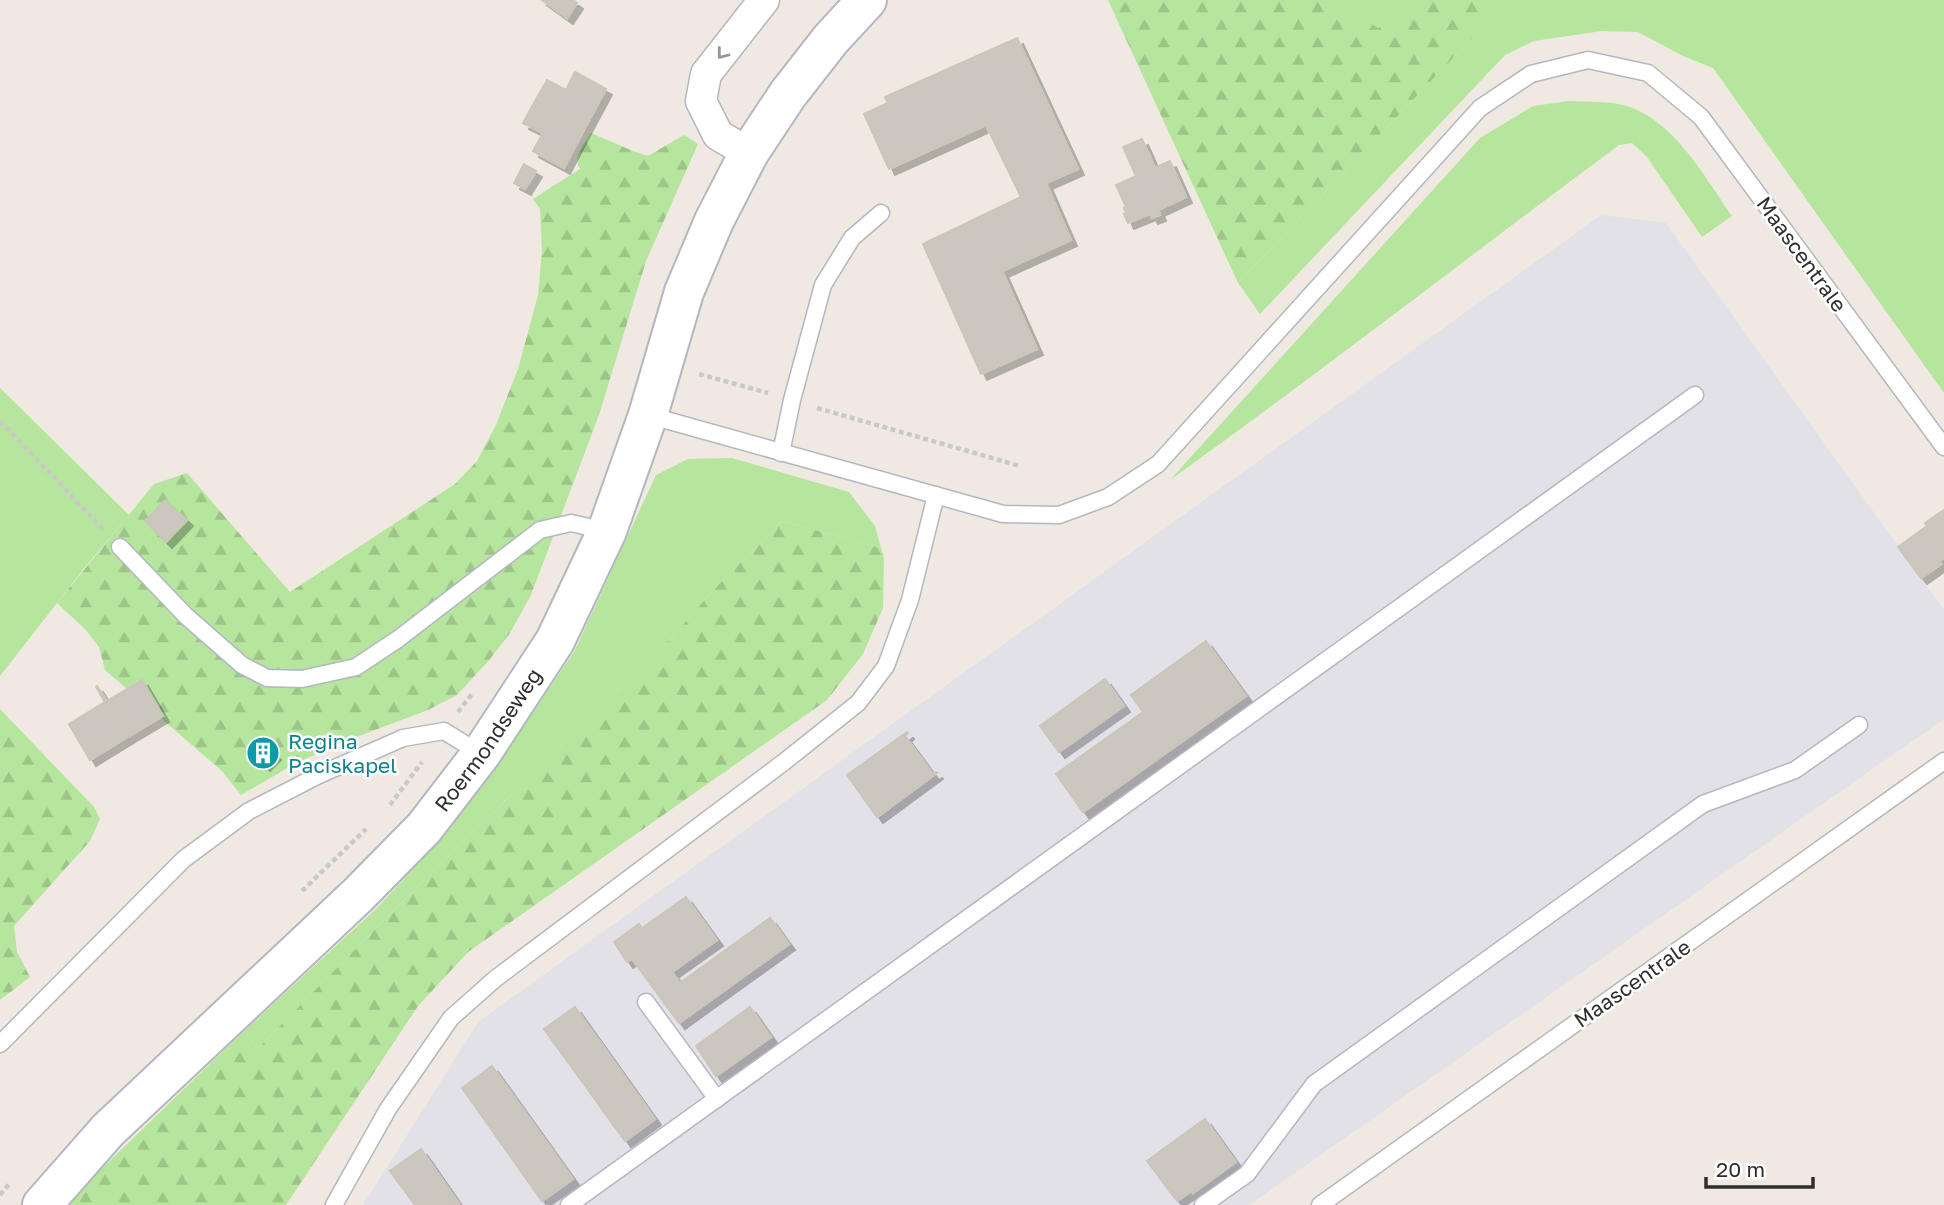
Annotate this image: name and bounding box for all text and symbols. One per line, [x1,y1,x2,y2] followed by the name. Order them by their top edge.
[718,46,730,59] one-way arrow
[1751,191,1853,317] street label: Maascentrale
[429,663,547,817] street label: Roermondseweg
[288,728,397,778] place label: Regina Paciskapel
[244,734,282,772] building icon: Regina Paciskapel
[1569,933,1695,1033] street label: Maascentrale
[1706,1146,1813,1190] scale bar
[1716,1156,1765,1182] text: 20 m

